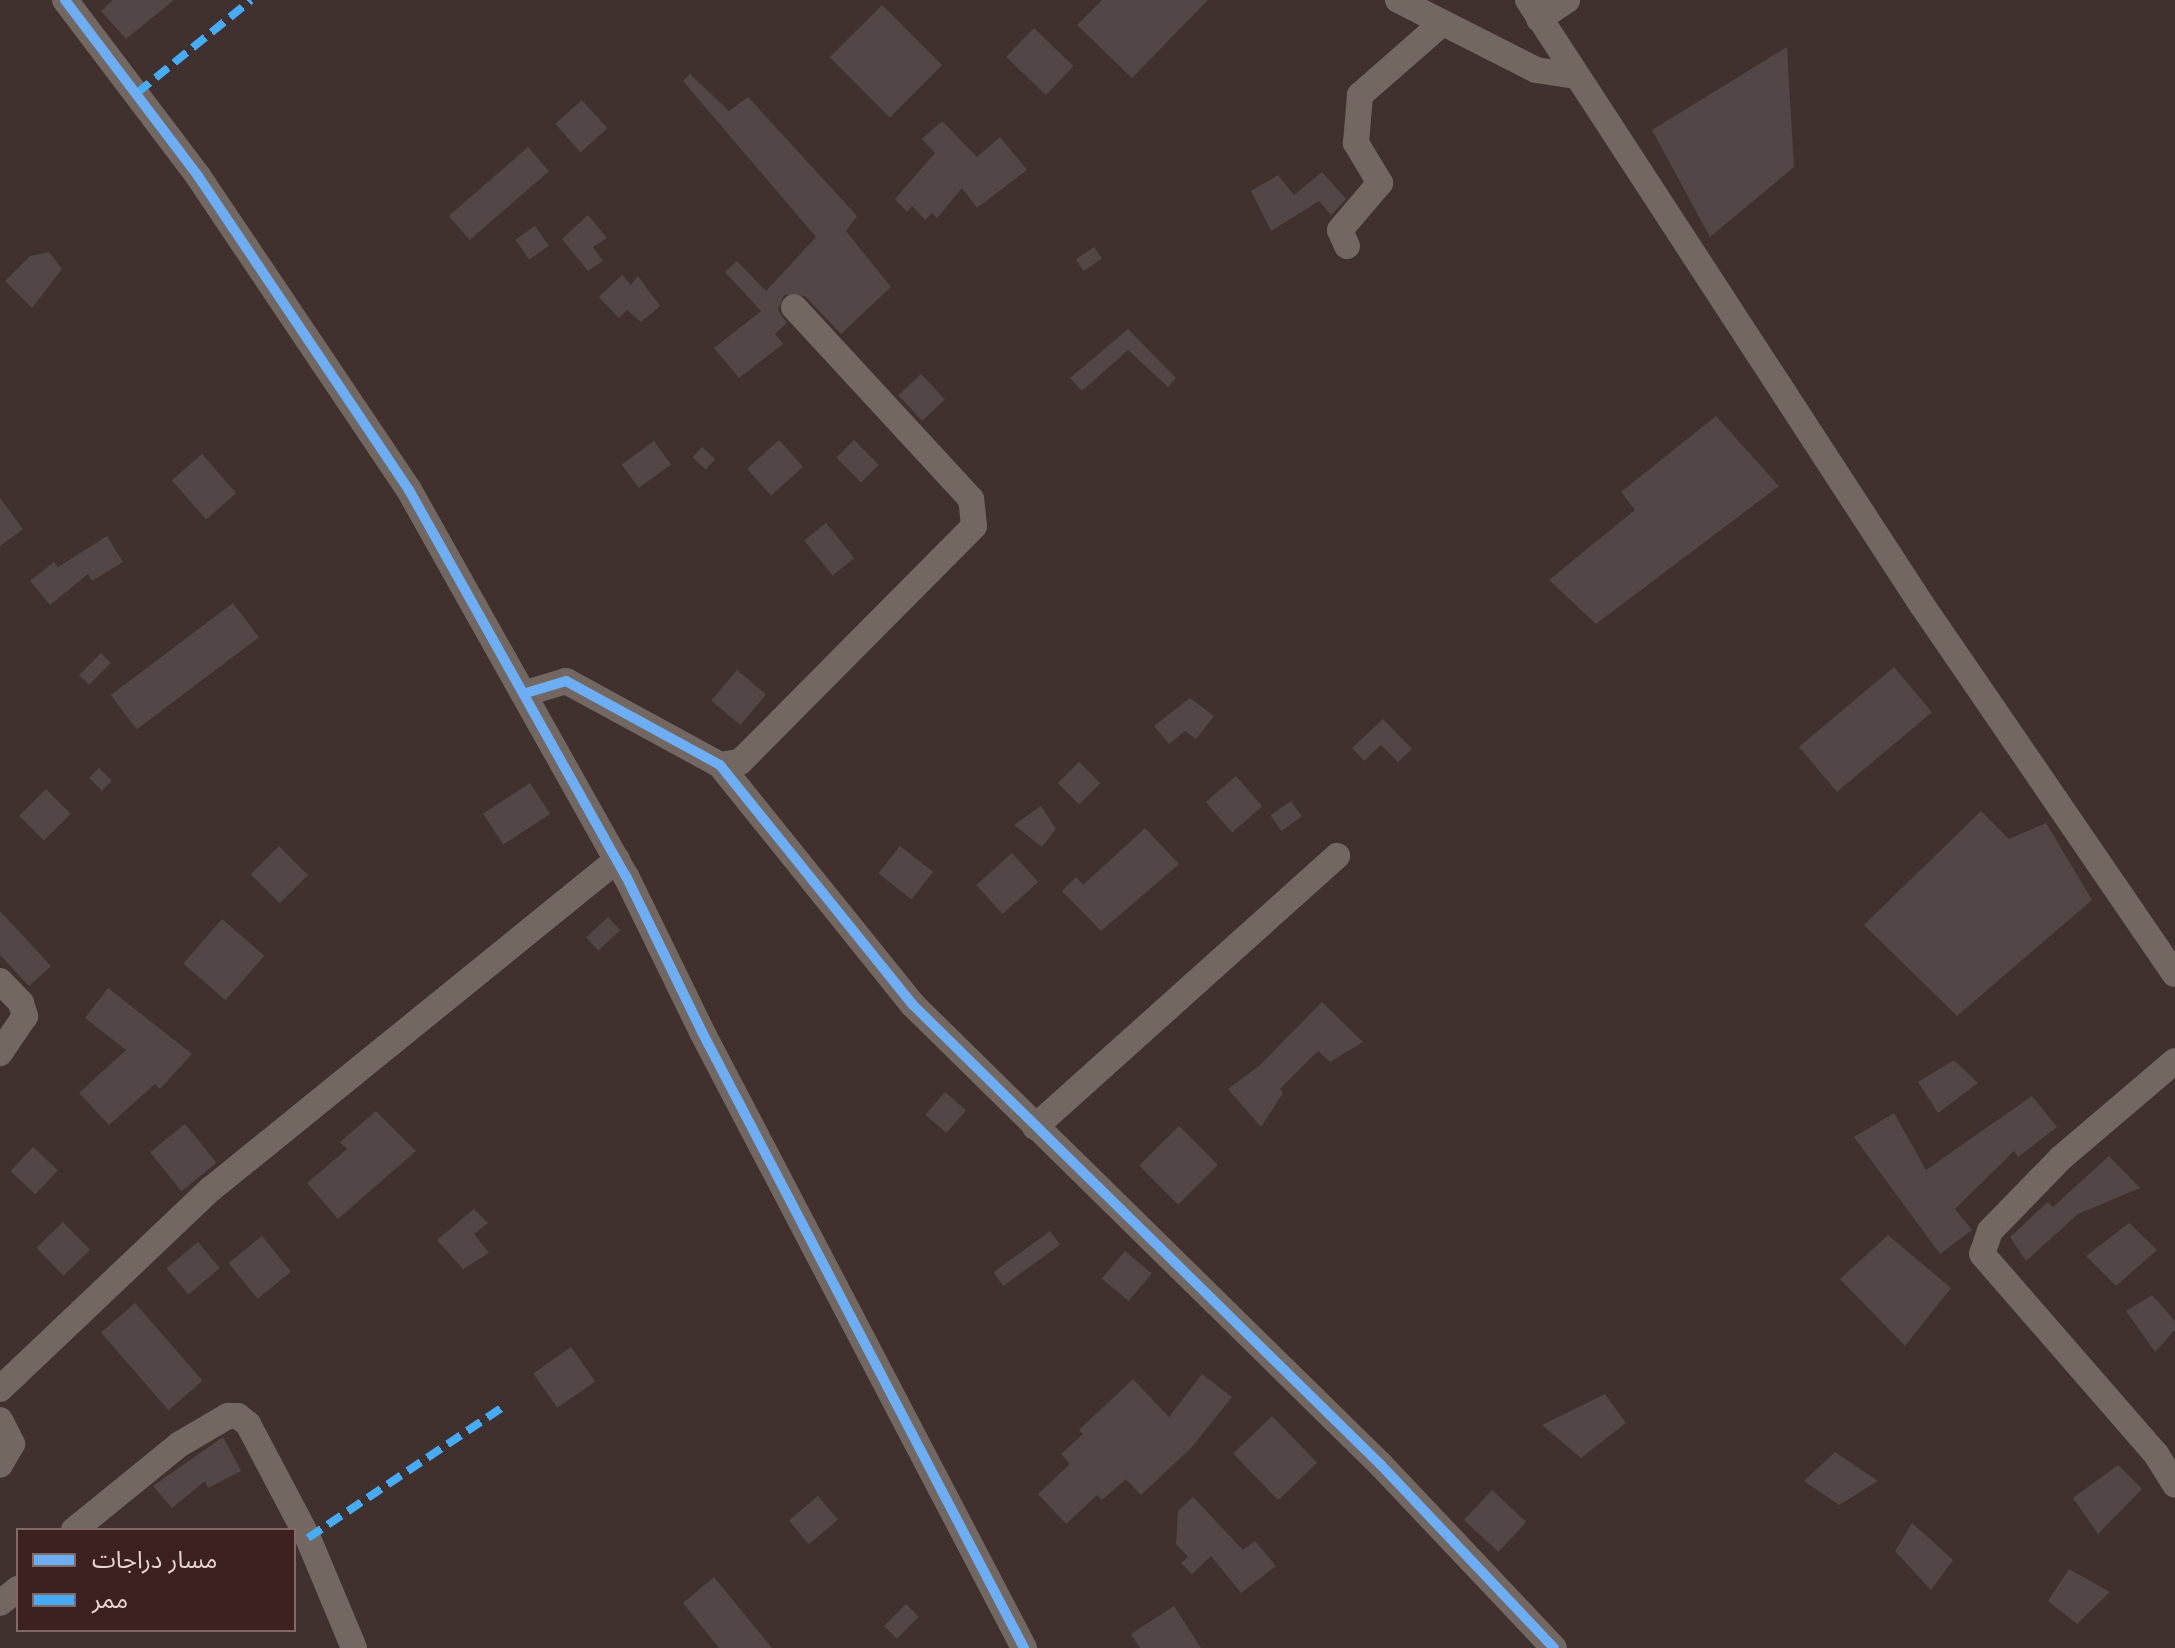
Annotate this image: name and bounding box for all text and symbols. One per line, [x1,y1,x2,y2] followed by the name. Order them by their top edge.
[16,1528,296,1632] legend
[92,1545,217,1574] text: مسار دراجات
[92,1585,128,1614] text: ممر

